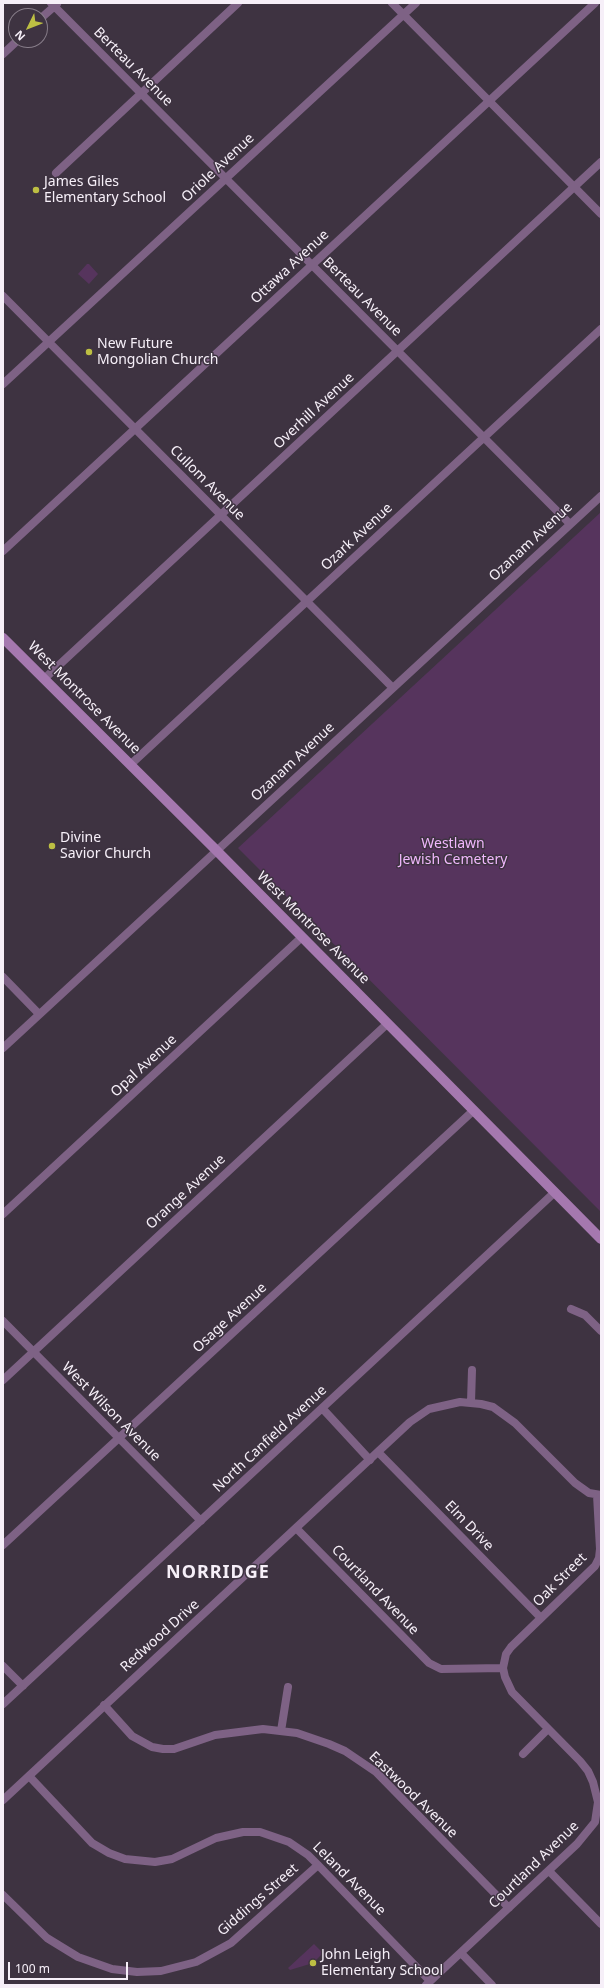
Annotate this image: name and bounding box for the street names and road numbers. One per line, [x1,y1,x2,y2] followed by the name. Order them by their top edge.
[90,24,176,110] street label: Berteau Avenue
[178,130,258,206] street label: Oriole Avenue
[248,227,332,307] street label: Ottawa Avenue
[319,254,405,340] street label: Berteau Avenue
[270,369,358,453] street label: Overhill Avenue
[166,442,248,524] street label: Cullom Avenue
[486,499,576,585] street label: Ozanam Avenue
[318,500,396,574] street label: Ozark Avenue
[24,638,144,758] street label: West Montrose Avenue
[248,719,338,805] street label: Ozanam Avenue
[253,868,373,988] street label: West Montrose Avenue
[108,1031,180,1101] street label: Opal Avenue
[143,1151,229,1233] street label: Orange Avenue
[190,1280,270,1356] street label: Osage Avenue
[58,1359,164,1465] street label: West Wilson Avenue
[210,1382,330,1496] street label: North Canfield Avenue
[441,1498,497,1554] street label: Elm Drive
[328,1542,422,1638] street label: Courtland Avenue
[530,1550,590,1610] street label: Oak Street
[117,1596,203,1676] street label: Redwood Drive
[365,1748,461,1842] street label: Eastwood Avenue
[486,1818,582,1912] street label: Courtland Avenue
[309,1839,389,1919] street label: Leland Avenue
[214,1860,302,1940] street label: Giddings Street

